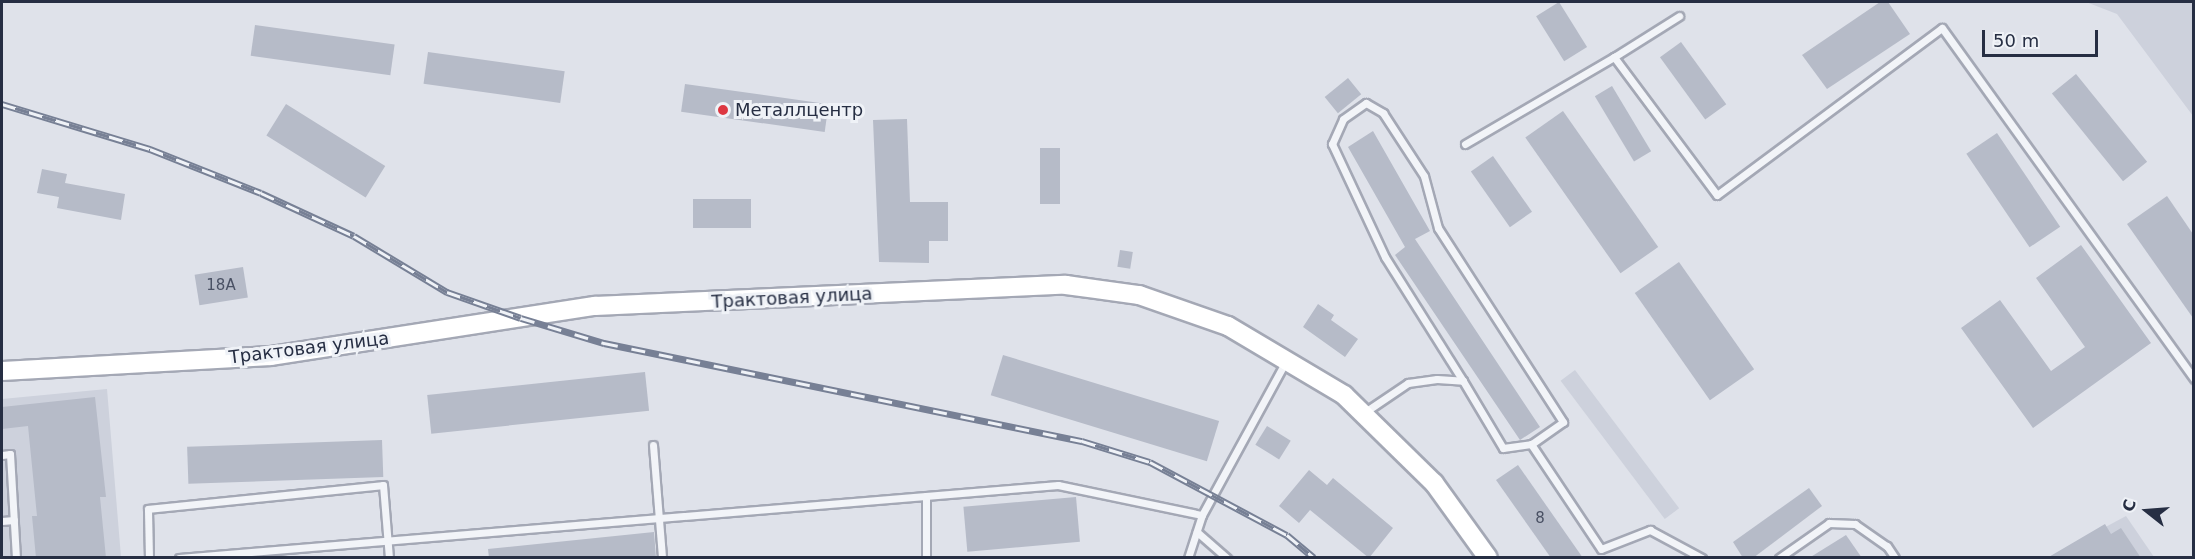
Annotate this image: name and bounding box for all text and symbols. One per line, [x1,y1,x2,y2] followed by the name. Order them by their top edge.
[1985,18,2100,56] scale bar
[1993,30,2039,51] text: 50 m
[735,99,863,121] place label: Металлцентр
[716,103,730,117] marker: Металлцентр
[206,277,236,295] house number: 18А
[711,283,873,313] street label: Трактовая улица
[228,327,390,369] street label: Трактовая улица
[2117,481,2177,541] north arrow
[2119,497,2140,514] text: С
[1535,510,1545,528] house number: 8

